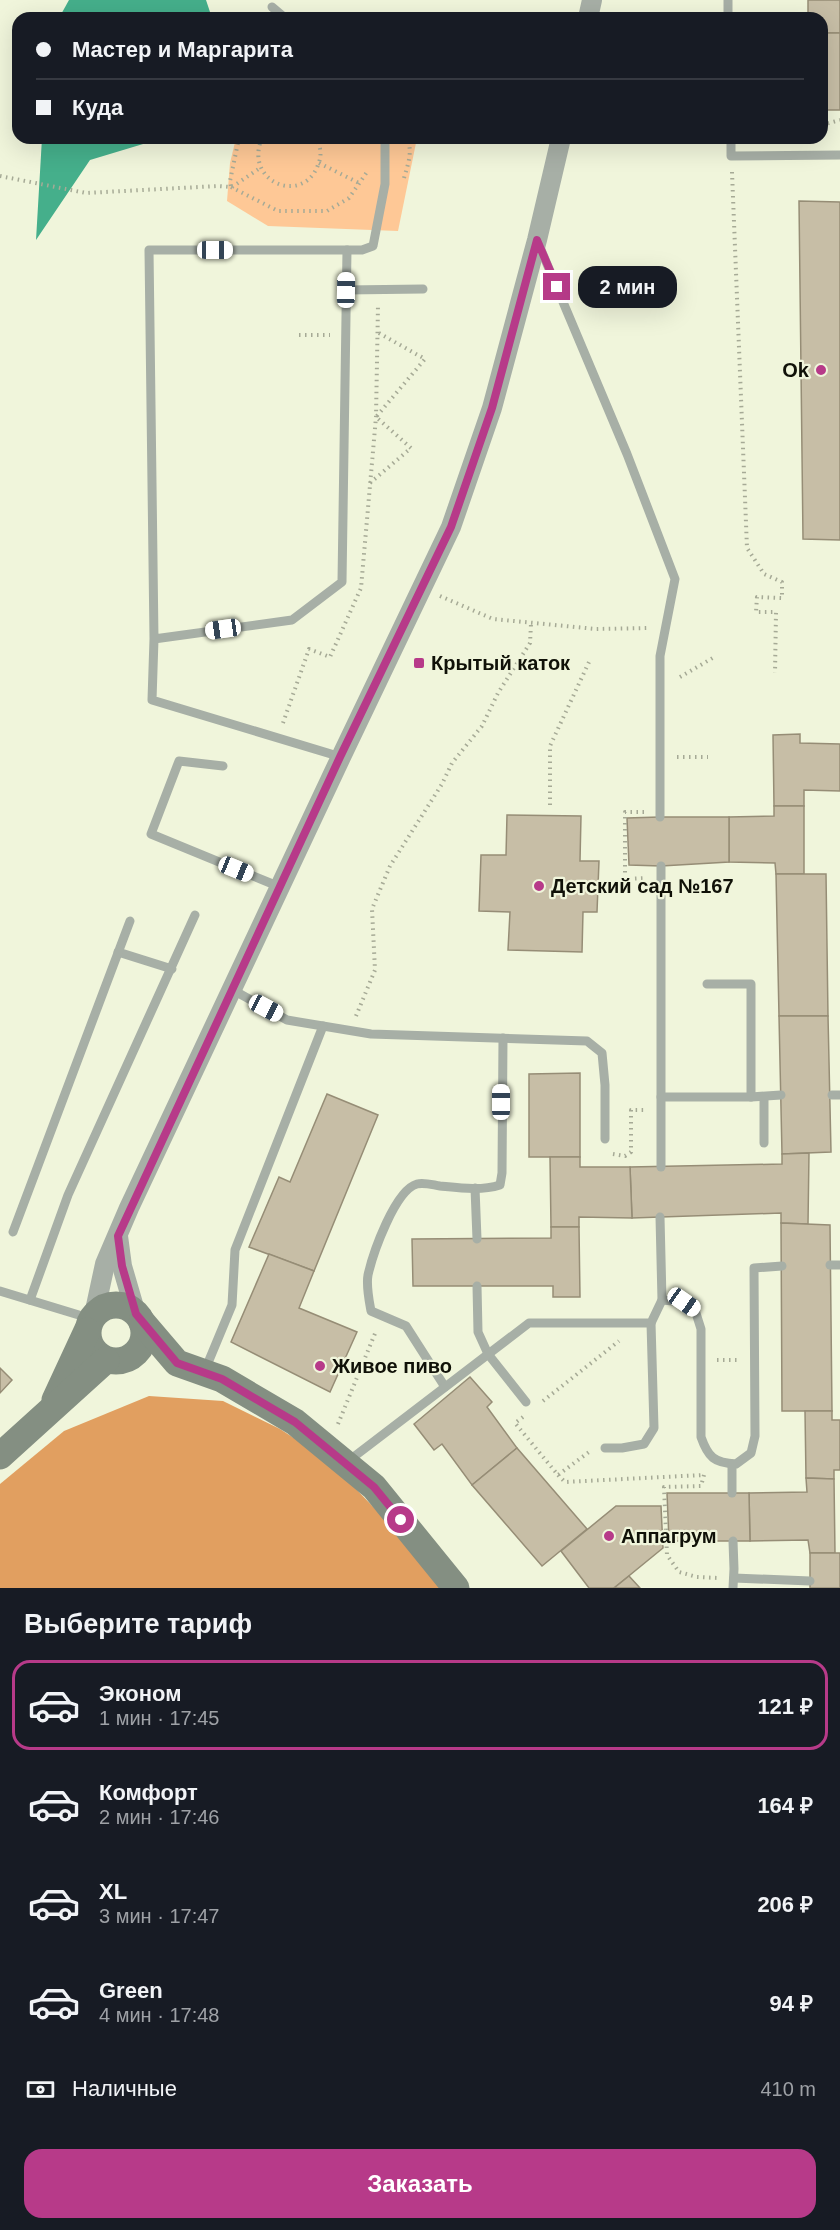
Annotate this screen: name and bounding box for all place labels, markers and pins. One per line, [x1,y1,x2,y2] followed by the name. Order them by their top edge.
[782,359,810,381] place label: Ok
[814,363,828,377] marker: Ok
[431,652,571,674] place label: Крытый каток
[412,656,426,670] marker: Крытый каток
[551,875,734,897] place label: Детский сад №167
[532,879,546,893] marker: Детский сад №167
[331,1355,452,1377] place label: Живое пиво
[313,1359,327,1373] marker: Живое пиво
[621,1525,717,1547] place label: Аппагрум
[602,1529,616,1543] marker: Аппагрум

